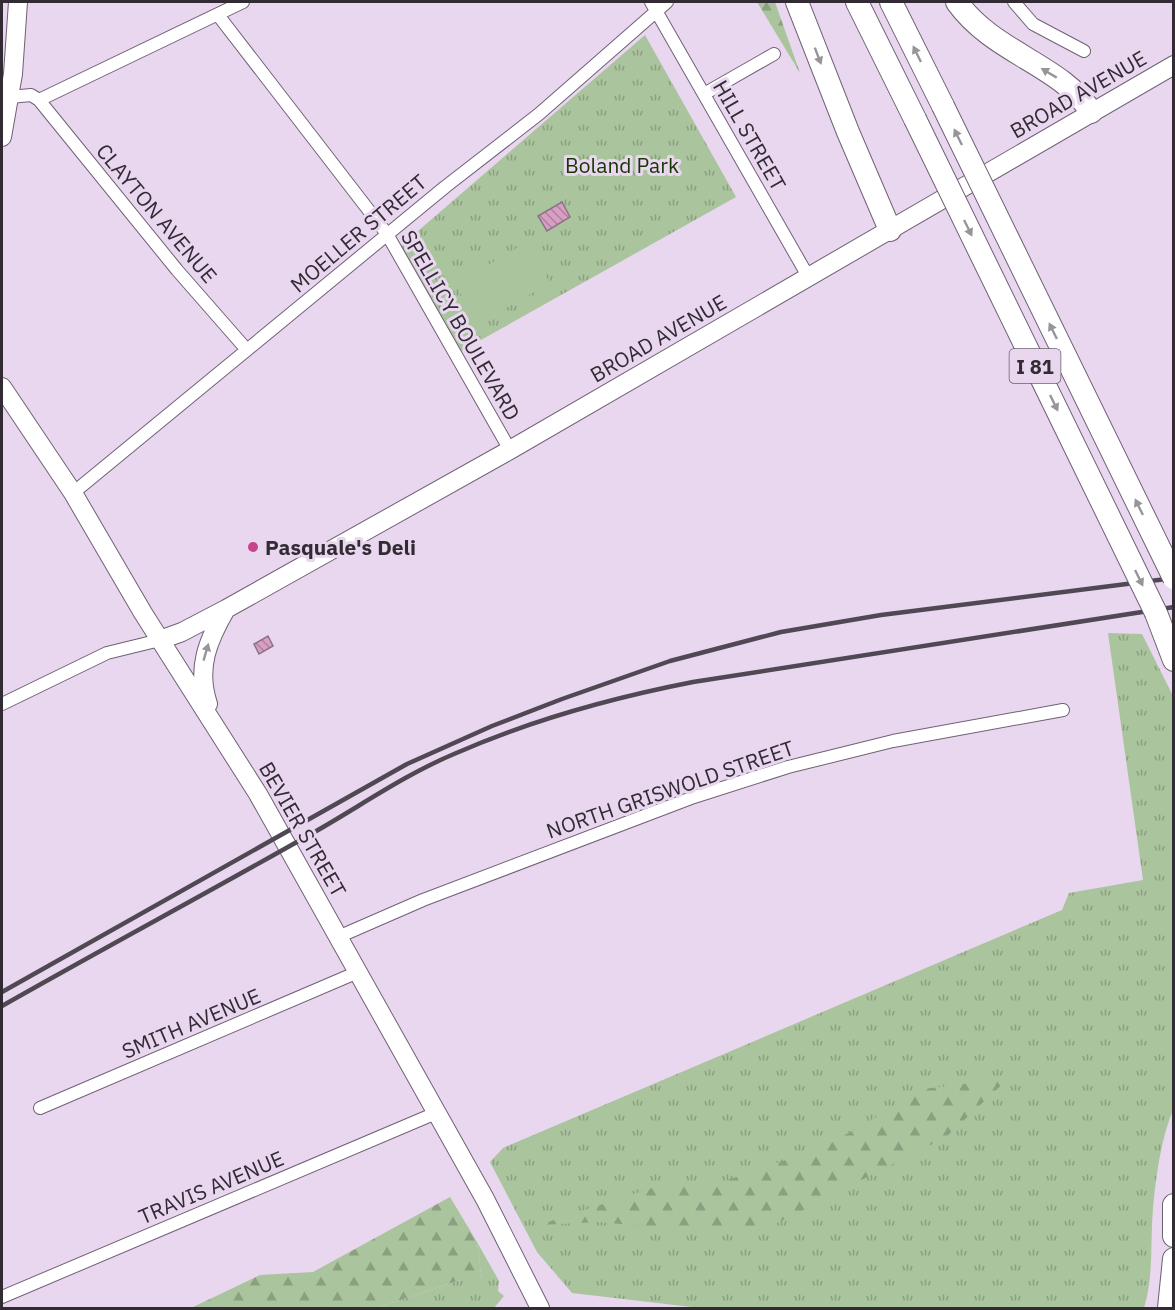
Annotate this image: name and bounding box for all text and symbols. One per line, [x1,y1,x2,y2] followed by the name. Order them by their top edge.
[1005,44,1151,144] street label: BROAD AVENUE
[912,45,922,62] one-way arrow
[814,47,823,65] one-way arrow
[1041,68,1057,79] one-way arrow
[707,75,793,195] street label: HILL STREET
[953,129,962,146] one-way arrow
[90,137,224,289] street label: CLAYTON AVENUE
[565,151,679,179] park label: Boland Park
[284,168,432,298] street label: MOELLER STREET
[963,220,973,237] one-way arrow
[395,225,527,425] street label: SPELLICY BOULEVARD
[585,288,731,388] street label: BROAD AVENUE
[1048,323,1057,340] one-way arrow
[1010,349,1060,383] road number: I 81
[1049,395,1058,412] one-way arrow
[1134,498,1143,515] one-way arrow
[265,533,416,561] place label: Pasquale's Deli
[246,540,260,554] marker: Pasquale's Deli
[1135,570,1144,587] one-way arrow
[202,643,211,661] one-way arrow
[542,733,798,845] street label: NORTH GRISWOLD STREET
[253,756,353,902] street label: BEVIER STREET
[117,981,265,1065] street label: SMITH AVENUE
[134,1144,288,1230] street label: TRAVIS AVENUE

